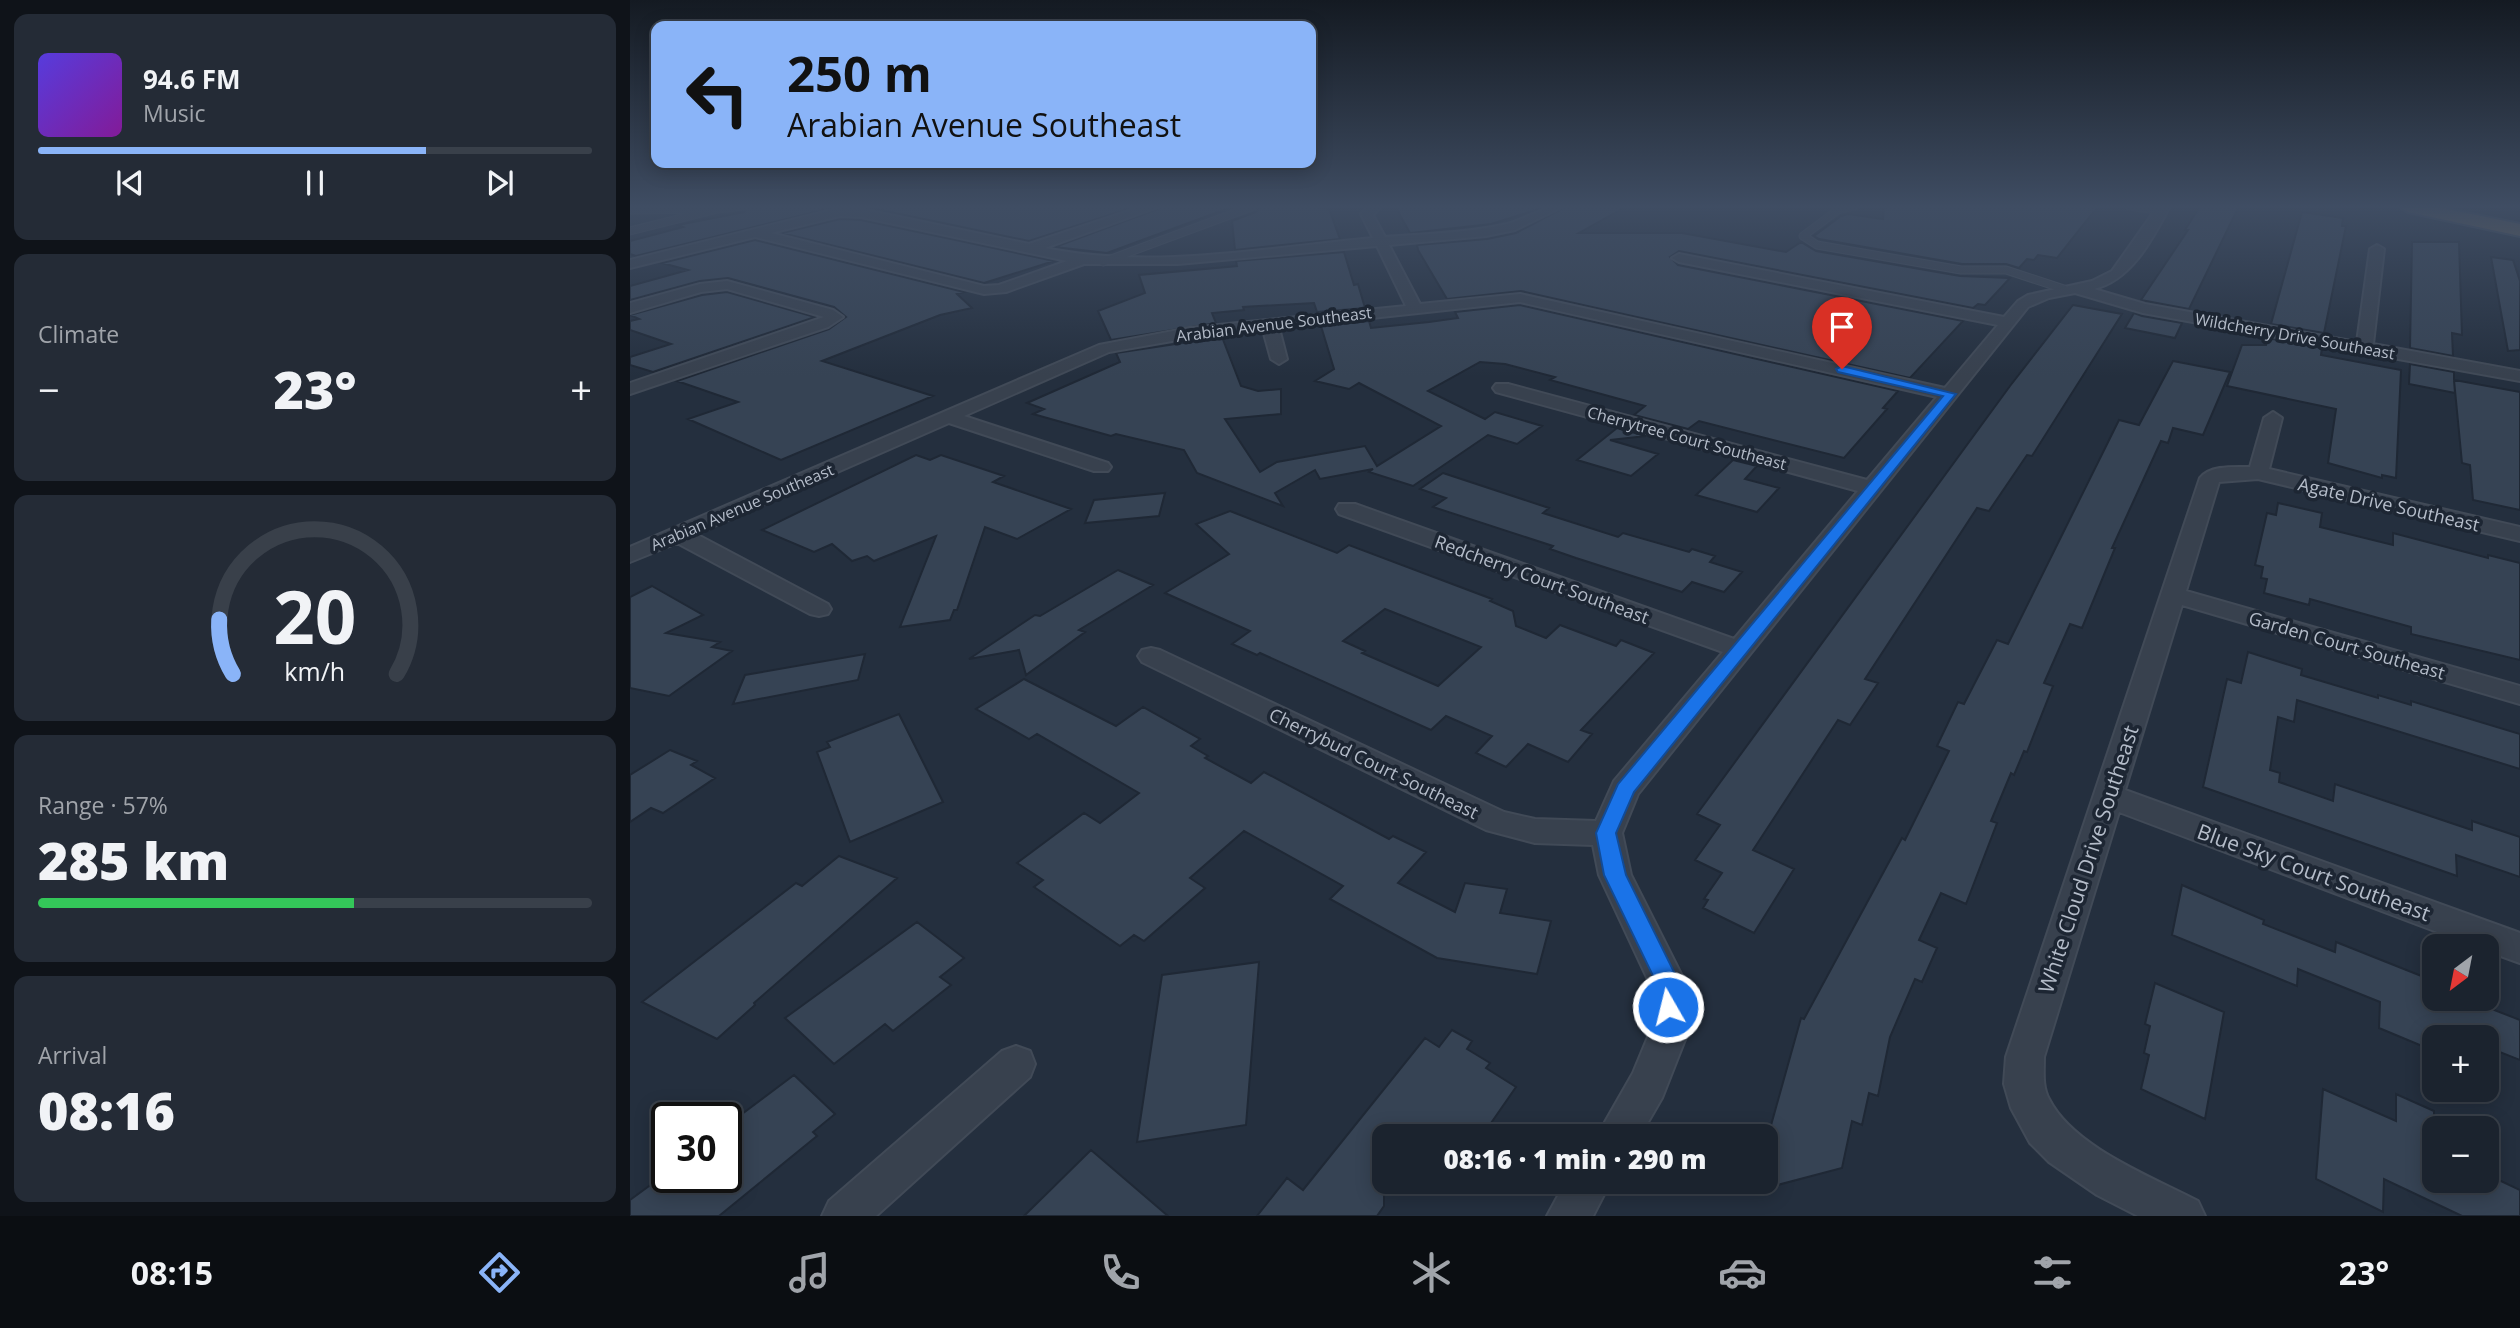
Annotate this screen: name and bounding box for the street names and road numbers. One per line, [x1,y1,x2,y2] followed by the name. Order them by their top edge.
[1175,301,1373,347] street label: Arabian Avenue Southeast
[2193,308,2397,364] street label: Wildcherry Drive Southeast
[1585,401,1789,475] street label: Cherrytree Court Southeast
[647,458,837,556] street label: Arabian Avenue Southeast
[2296,471,2482,537] street label: Agate Drive Southeast
[1432,529,1652,629] street label: Redcherry Court Southeast
[2246,605,2448,685] street label: Garden Court Southeast
[1265,702,1483,824] street label: Cherrybud Court Southeast
[2031,722,2145,996] street label: White Cloud Drive Southeast
[2194,817,2434,927] street label: Blue Sky Court Southeast

